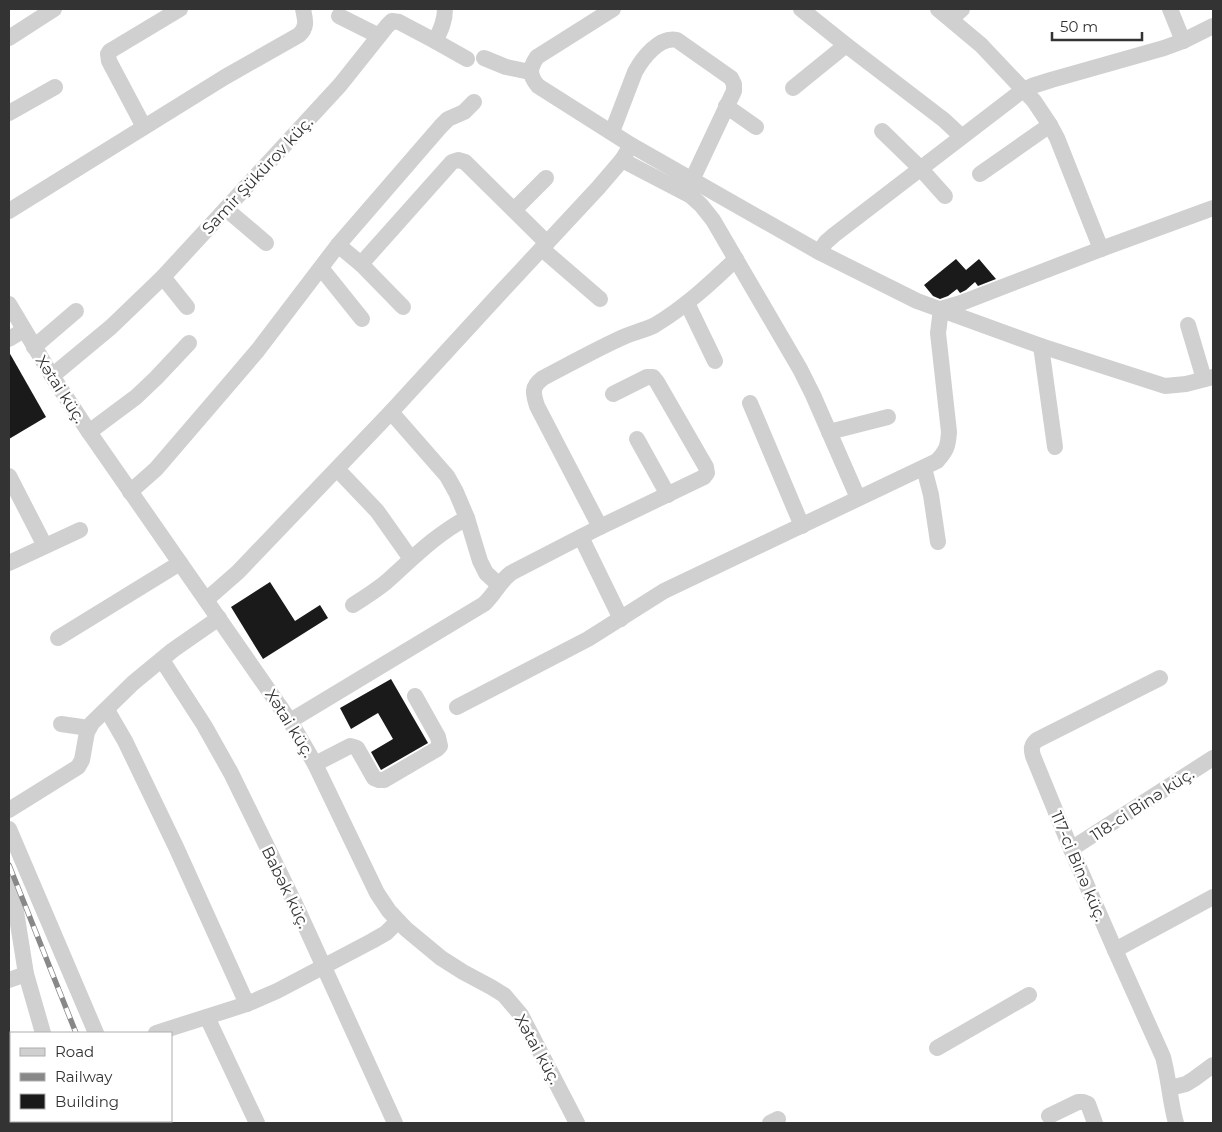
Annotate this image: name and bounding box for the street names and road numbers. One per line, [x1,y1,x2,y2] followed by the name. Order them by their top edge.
[198,113,317,238] street label: Samir Şükürov küç.
[32,352,89,427] street label: Xətai küç.
[261,686,318,761] street label: Xətai küç.
[1087,764,1197,845] street label: 118-ci Binə küç.
[1047,808,1110,924] street label: 117-ci Binə küç.
[258,843,314,931] street label: Babək küç.
[511,1011,564,1087] street label: Xətai küç.

